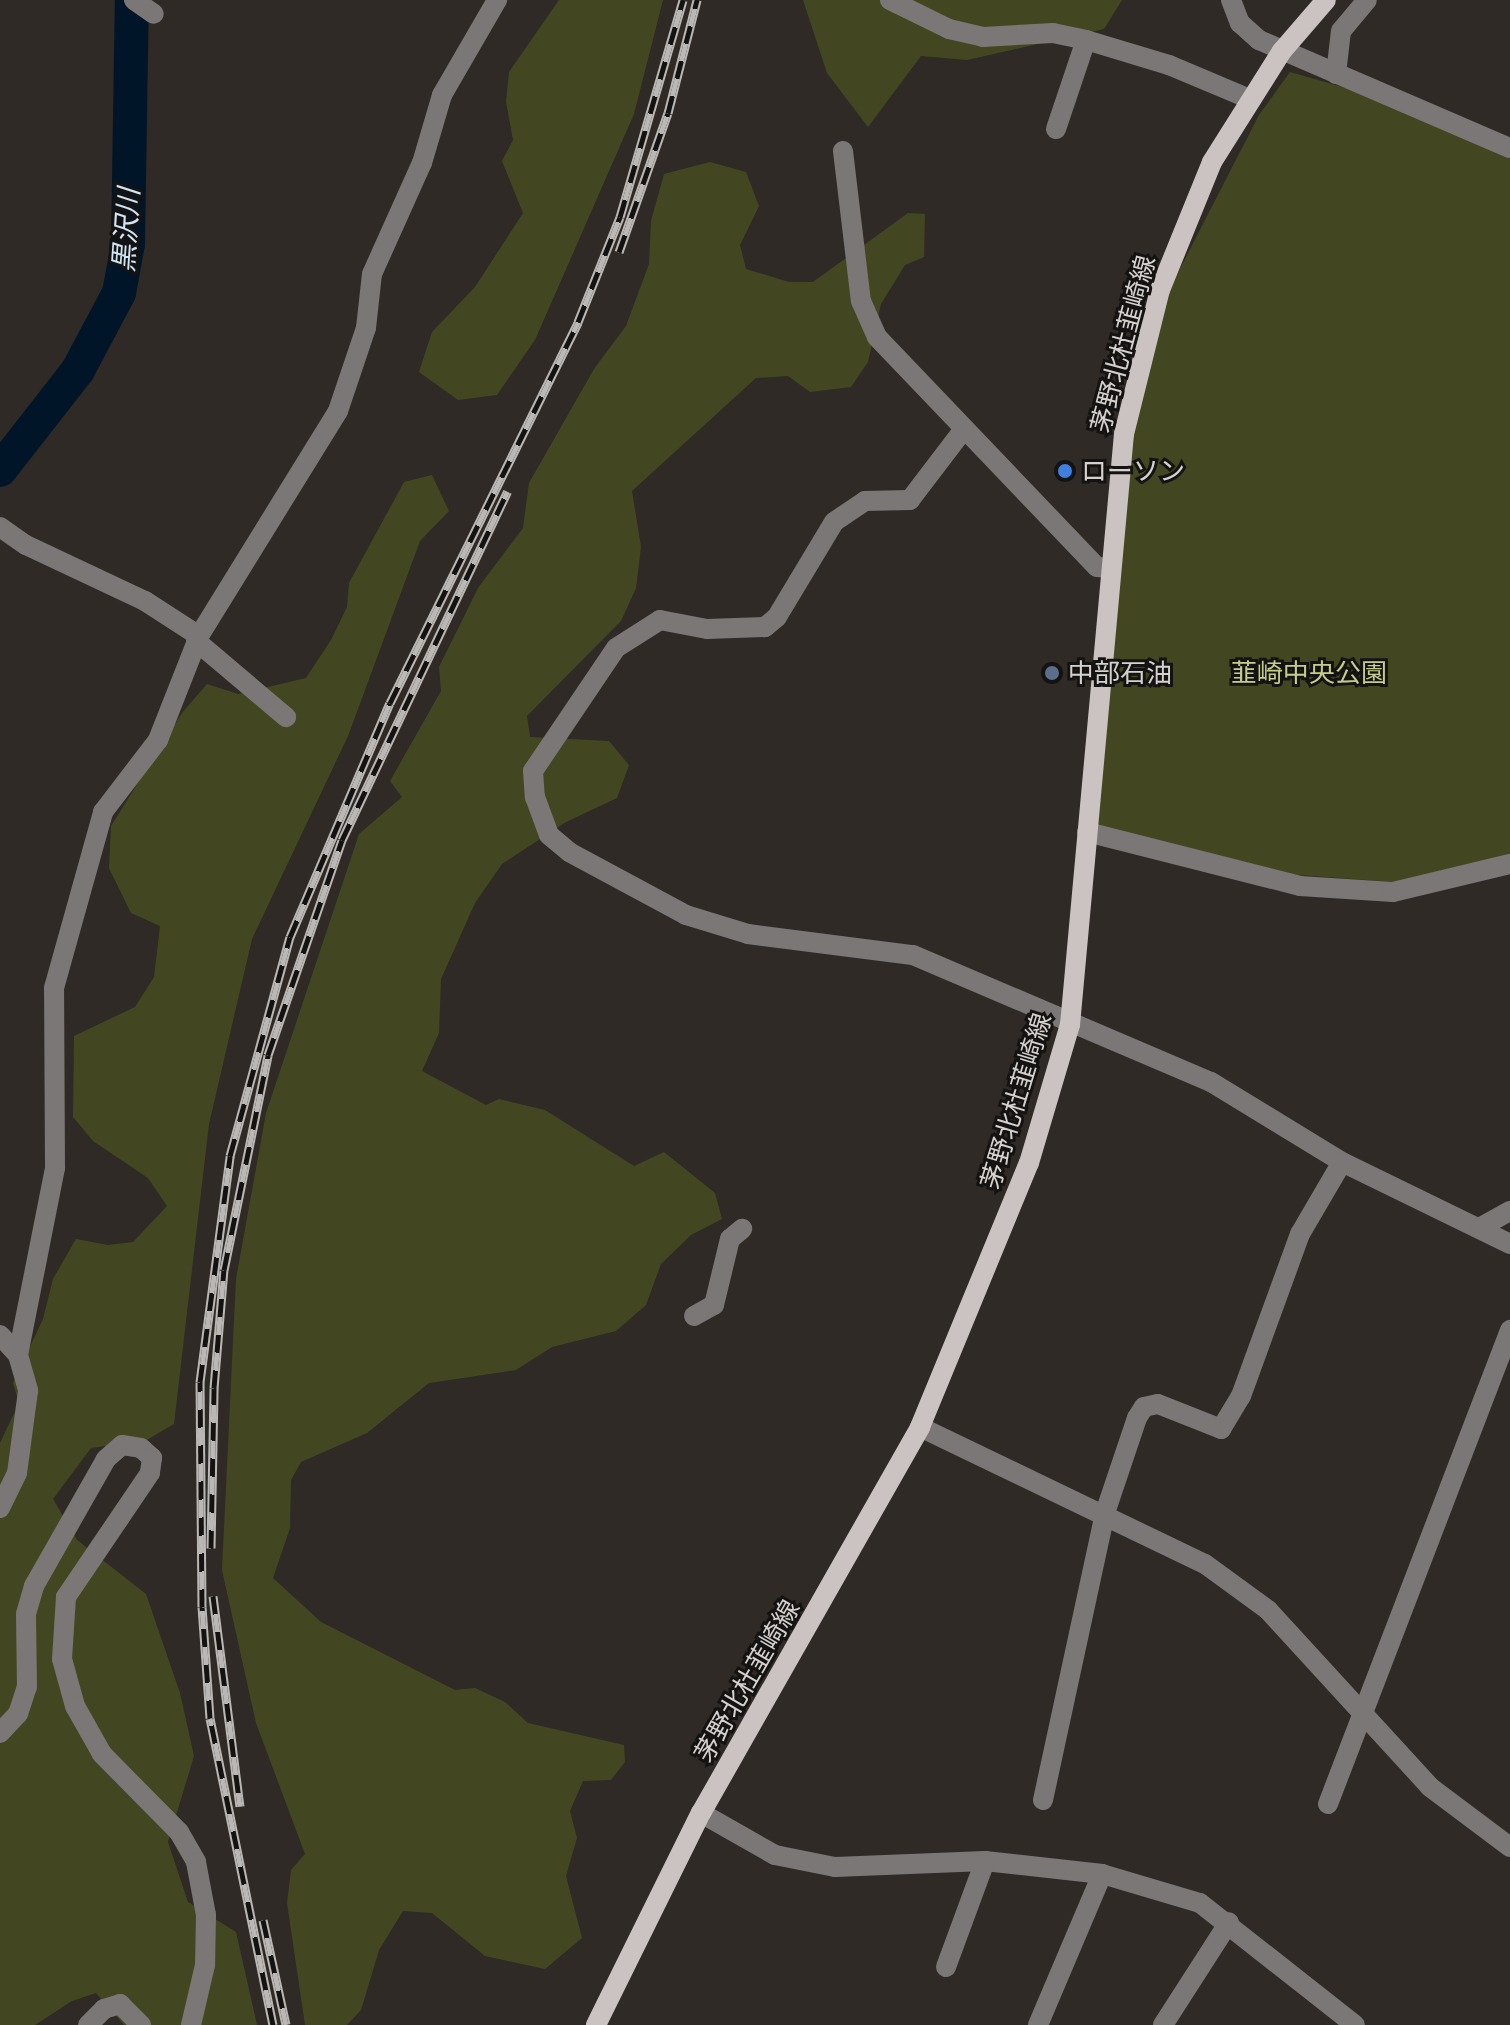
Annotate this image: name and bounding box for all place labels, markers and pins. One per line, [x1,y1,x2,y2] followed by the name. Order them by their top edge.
[1081,455,1185,487] place label: ローソン
[1056,462,1074,480] marker: ローソン
[1068,657,1172,689] place label: 中部石油
[1043,664,1061,682] marker: 中部石油

